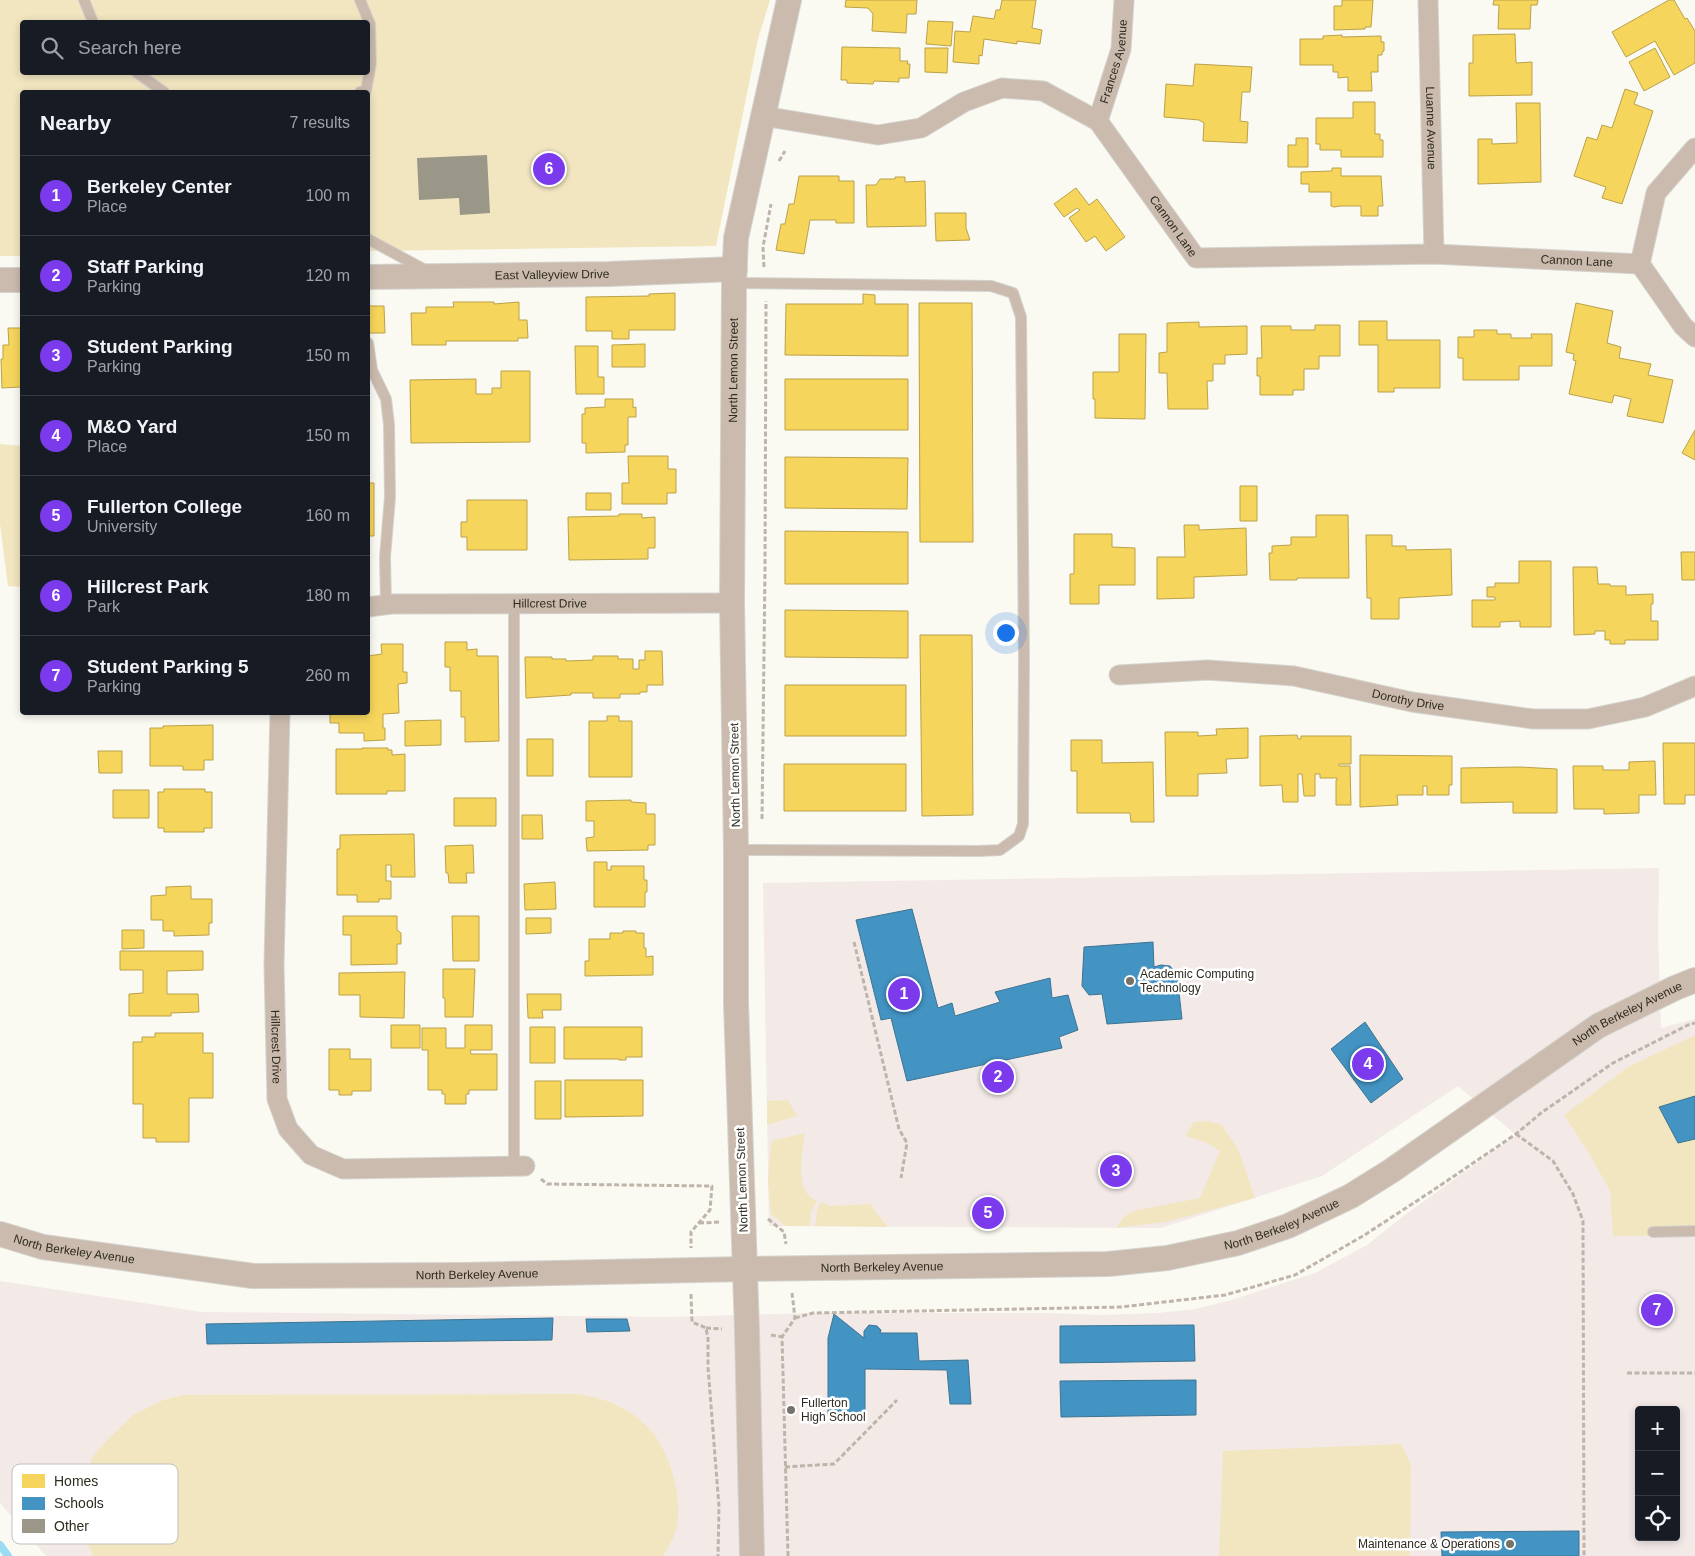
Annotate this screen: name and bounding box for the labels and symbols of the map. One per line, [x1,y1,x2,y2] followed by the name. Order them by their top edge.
[1097,19,1130,105] street label: Frances Avenue
[1423,86,1439,170] street label: Luanne Avenue
[533,150,565,188] pin: 6
[1147,193,1200,260] street label: Cannon Lane
[1540,252,1613,270] street label: Cannon Lane
[495,267,610,282] street label: East Valleyview Drive
[726,317,741,423] street label: North Lemon Street
[513,596,587,611] street label: Hillcrest Drive
[993,620,1019,646] your location
[1371,686,1446,714] street label: Dorothy Drive
[727,722,743,827] street label: North Lemon Street
[1140,967,1254,995] place label: Academic Computing Technology
[888,975,920,1013] pin: 1
[1124,975,1136,987] marker: Academic Computing Technology
[1570,979,1684,1049] street label: North Berkeley Avenue
[268,1010,284,1084] street label: Hillcrest Drive
[1352,1045,1384,1083] pin: 4
[982,1058,1014,1096] pin: 2
[733,1127,751,1233] street label: North Lemon Street
[1100,1152,1132,1190] pin: 3
[972,1194,1004,1232] pin: 5
[1223,1196,1342,1253] street label: North Berkeley Avenue
[12,1232,136,1267] street label: North Berkeley Avenue
[821,1259,944,1275] street label: North Berkeley Avenue
[416,1266,539,1282] street label: North Berkeley Avenue
[1641,1291,1673,1329] pin: 7
[801,1396,866,1424] place label: Fullerton High School
[785,1404,797,1416] marker: Fullerton High School
[12,1464,178,1544] legend
[54,1473,98,1489] text: Homes
[54,1495,104,1511] text: Schools
[54,1518,89,1534] text: Other
[1358,1537,1500,1551] place label: Maintenance & Operations
[1504,1538,1516,1550] marker: Maintenance & Operations

